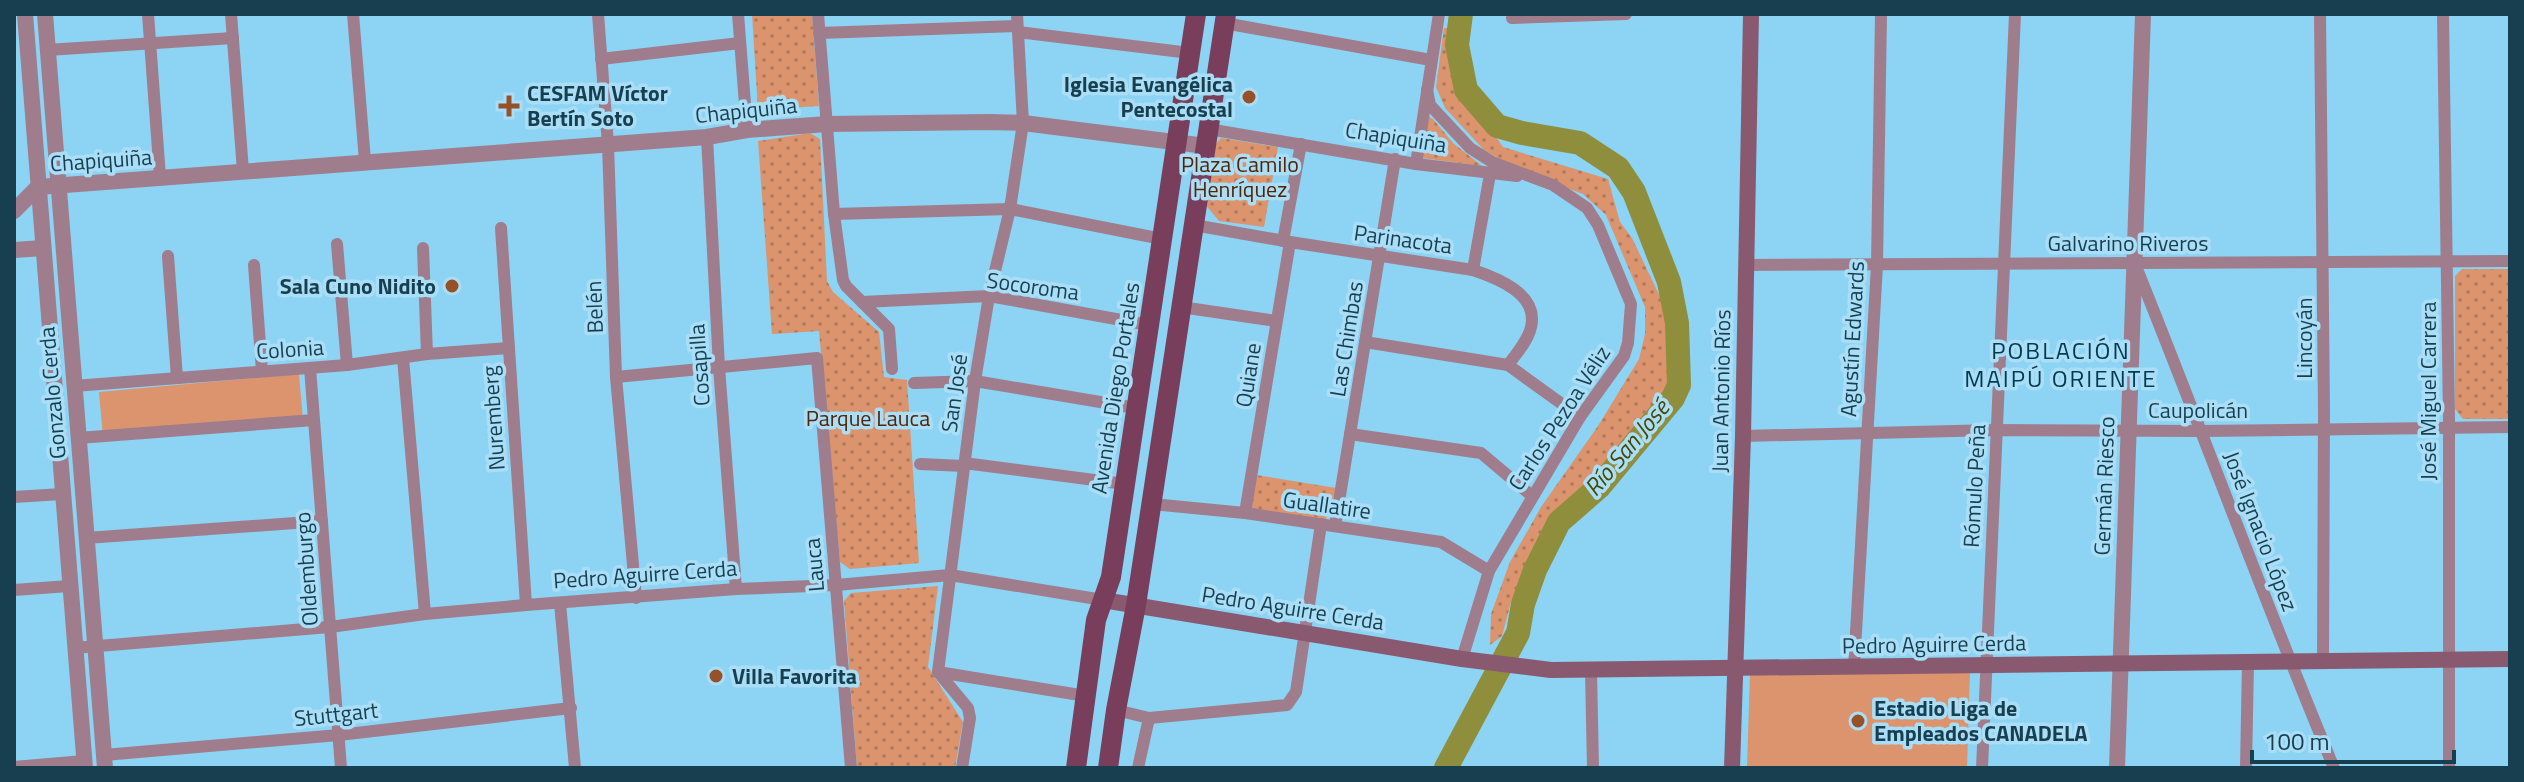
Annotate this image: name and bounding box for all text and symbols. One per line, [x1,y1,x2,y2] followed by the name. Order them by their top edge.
[1064,67,1233,126] place label: Iglesia Evangélica Pentecostal
[527,76,668,135] place label: CESFAM Víctor Bertín Soto
[693,88,799,132] street label: Chapiquiña
[1240,88,1258,106] marker: Iglesia Evangélica Pentecostal
[498,95,520,117] marker: CESFAM Víctor Bertín Soto
[1343,112,1449,162] street label: Chapiquiña
[49,139,153,181] street label: Chapiquiña
[1181,147,1299,206] park label: Plaza Camilo Henríquez
[1352,215,1454,263] street label: Parinacota
[2048,226,2208,260] street label: Galvarino Riveros
[1831,260,1873,418] street label: Agustín Edwards
[985,263,1081,309] street label: Socoroma
[280,269,436,303] place label: Sala Cuno Nidito
[443,277,461,295] marker: Sala Cuno Nidito
[1320,279,1372,399] street label: Las Chimbas
[576,280,612,334] street label: Belén
[1082,280,1148,496] street label: Avenida Diego Portales
[2287,297,2321,379] street label: Lincoyán
[2411,301,2445,481] street label: José Miguel Carrera
[1703,309,1739,473] street label: Juan Antonio Ríos
[679,323,719,407] street label: Cosapilla
[29,326,75,460] street label: Gonzalo Cerda
[255,330,325,368] street label: Colonia
[1964,332,2158,396] district label: POBLACIÓN MAIPÚ ORIENTE
[1499,339,1619,497] street label: Carlos Pezoa Véliz
[1226,340,1270,410] street label: Quiane
[932,352,976,434] street label: San José
[472,364,514,472] street label: Nuremberg
[1575,390,1679,503] water label: Río San José
[2148,393,2248,427] street label: Caupolicán
[806,401,930,435] park label: Parque Lauca
[2085,416,2123,556] street label: Germán Riesco
[1954,423,1994,549] street label: Rómulo Peña
[2215,446,2307,616] street label: José Ignacio López
[1281,482,1373,528] street label: Guallatire
[285,511,327,627] street label: Oldemburgo
[795,537,833,593] street label: Lauca
[552,551,738,597] street label: Pedro Aguirre Cerda
[1199,577,1387,639] street label: Pedro Aguirre Cerda
[1842,625,2026,663] street label: Pedro Aguirre Cerda
[732,659,857,693] place label: Villa Favorita
[707,667,725,685] marker: Villa Favorita
[1874,691,2088,750] place label: Estadio Liga de Empleados CANADELA
[292,693,380,735] street label: Stuttgart
[1849,712,1867,730] marker: Estadio Liga de Empleados CANADELA
[2252,714,2454,764] scale bar
[2264,723,2330,759] text: 100 m

